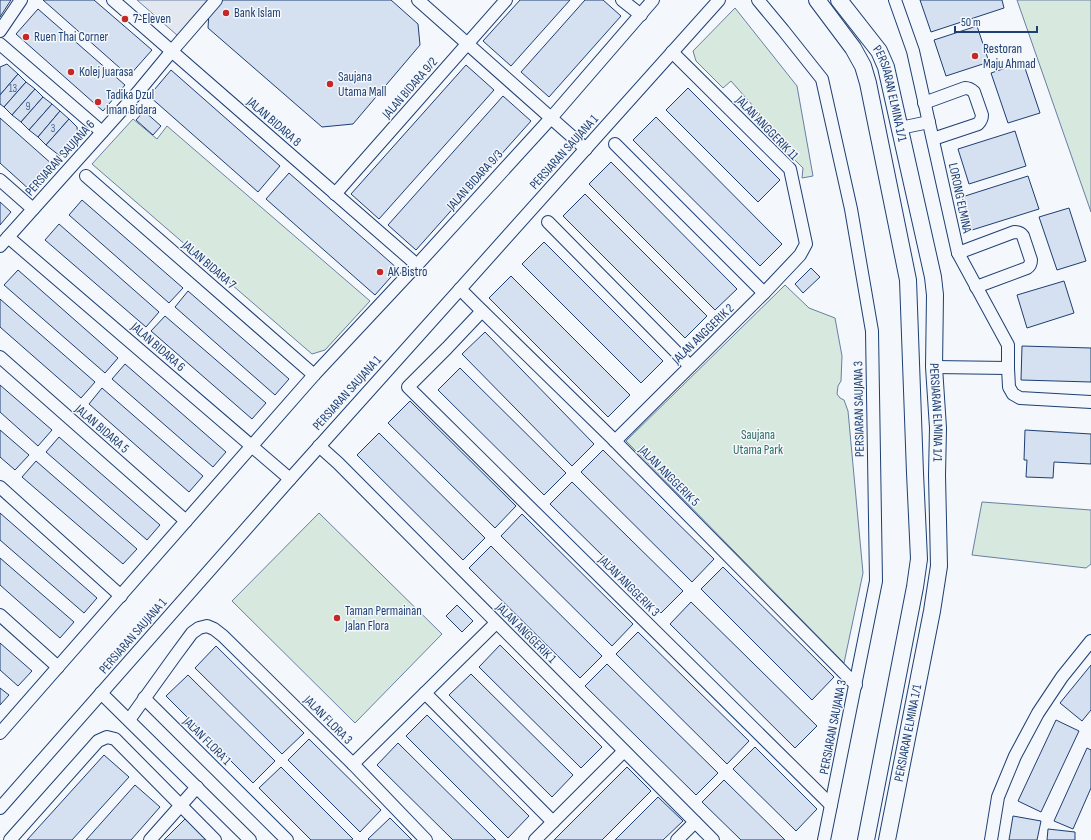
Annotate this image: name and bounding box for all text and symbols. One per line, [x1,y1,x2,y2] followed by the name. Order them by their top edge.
[234,5,281,21] place label: Bank Islam
[221,8,231,18] marker: Bank Islam
[955,8,1037,34] scale bar
[133,11,171,27] place label: 7-Eleven
[120,14,130,24] marker: 7-Eleven
[961,15,981,30] text: 50 m
[34,29,109,45] place label: Ruen Thai Corner
[21,32,31,42] marker: Ruen Thai Corner
[983,41,1036,72] place label: Restoran Maju Ahmad
[869,42,911,143] street label: PERSIARAN ELMINA 1/1
[970,51,980,61] marker: Restoran Maju Ahmad
[378,54,441,123] street label: JALAN BIDARA 9/2
[79,64,133,80] place label: Kolej Juarasa
[66,67,76,77] marker: Kolej Juarasa
[338,69,386,100] place label: Saujana Utama Mall
[325,79,335,89] marker: Saujana Utama Mall
[9,82,18,95] house number: 13
[106,87,157,118] place label: Tadika Dzul Iman Bidara
[731,92,802,164] street label: JALAN ANGGERIK 11
[243,93,305,150] street label: JALAN BIDARA 8
[93,97,103,107] marker: Tadika Dzul Iman Bidara
[26,100,31,113] house number: 9
[526,111,602,193] street label: PERSIARAN SAUJANA 1
[22,117,98,199] street label: PERSIARAN SAUJANA 6
[51,122,56,135] house number: 3
[443,146,506,214] street label: JALAN BIDARA 9/3
[945,161,975,235] street label: LORONG ELMINA
[178,237,240,293] street label: JALAN BIDARA 7
[387,264,427,280] place label: AK Bistro
[375,267,385,277] marker: AK Bistro
[668,300,737,368] street label: JALAN ANGGERIK 2
[127,318,189,375] street label: JALAN BIDARA 6
[309,352,385,434] street label: PERSIARAN SAUJANA 1
[850,361,868,457] street label: PERSIARAN SAUJANA 3
[926,363,946,462] street label: PERSIARAN ELMINA 1/1
[71,401,132,457] street label: JALAN BIDARA 5
[733,427,783,458] park label: Saujana Utama Park
[634,441,703,510] street label: JALAN ANGGERIK 5
[594,551,663,620] street label: JALAN ANGGERIK 3
[96,595,171,677] street label: PERSIARAN SAUJANA 1
[492,599,560,667] street label: JALAN ANGGERIK 1
[344,603,422,634] place label: Taman Permainan Jalan Flora
[332,613,342,623] marker: Taman Permainan Jalan Flora
[816,678,850,776] street label: PERSIARAN SAUJANA 3
[891,683,925,783] street label: PERSIARAN ELMINA 1/1
[300,692,356,748] street label: JALAN FLORA 3
[179,713,235,769] street label: JALAN FLORA 1

